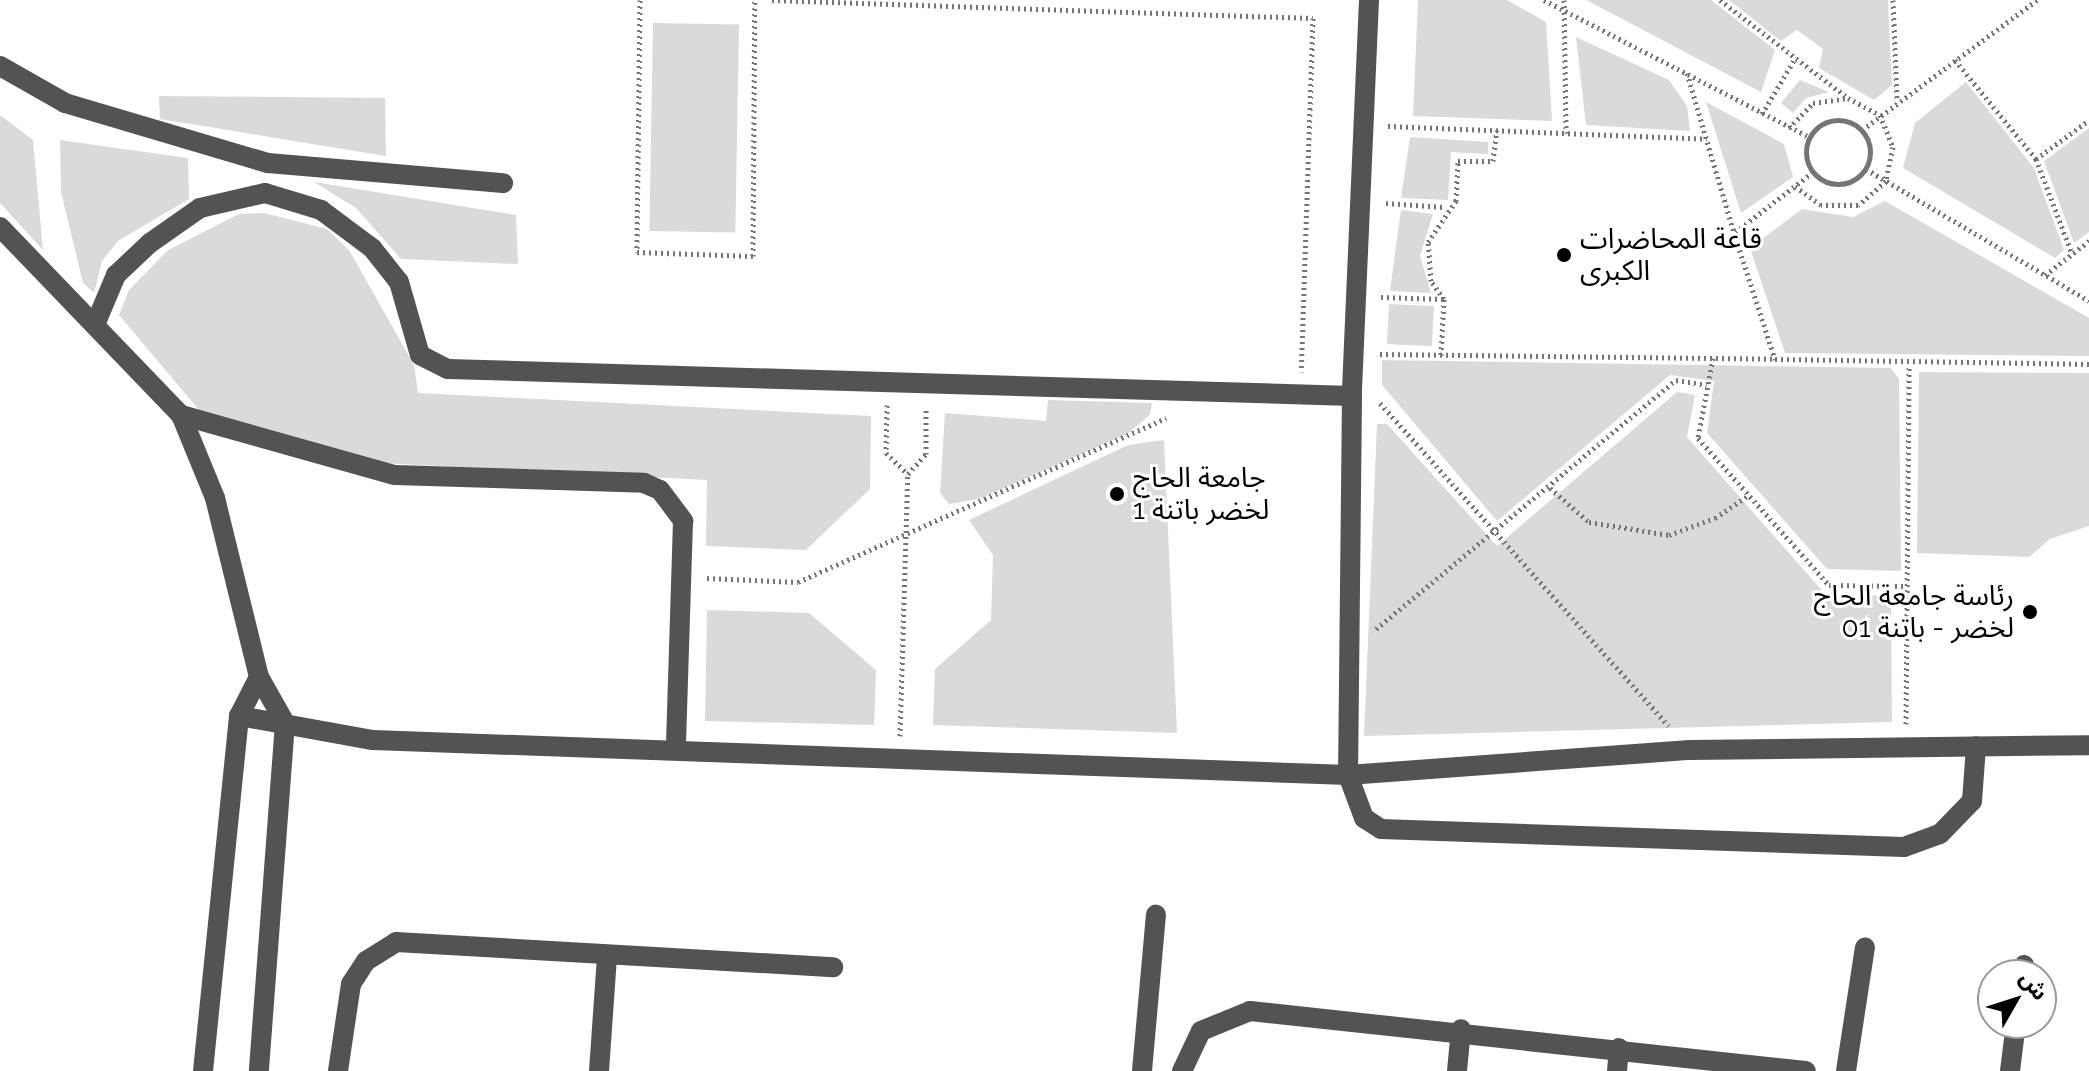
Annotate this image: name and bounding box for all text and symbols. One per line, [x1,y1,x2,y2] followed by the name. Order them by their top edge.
[1580,222,1762,288] place label: قاعة المحاضرات الكبرى
[1555,246,1573,264] marker: قاعة المحاضرات الكبرى
[1133,461,1269,527] place label: جامعة الحاج لخضر باتنة 1
[1108,485,1126,503] marker: جامعة الحاج لخضر باتنة 1
[1814,579,2014,645] place label: رئاسة جامعة الحاج لخضر - باتنة 01
[2021,603,2039,621] marker: رئاسة جامعة الحاج لخضر - باتنة 01
[1977,959,2057,1039] north arrow
[2015,965,2054,1005] text: ش

